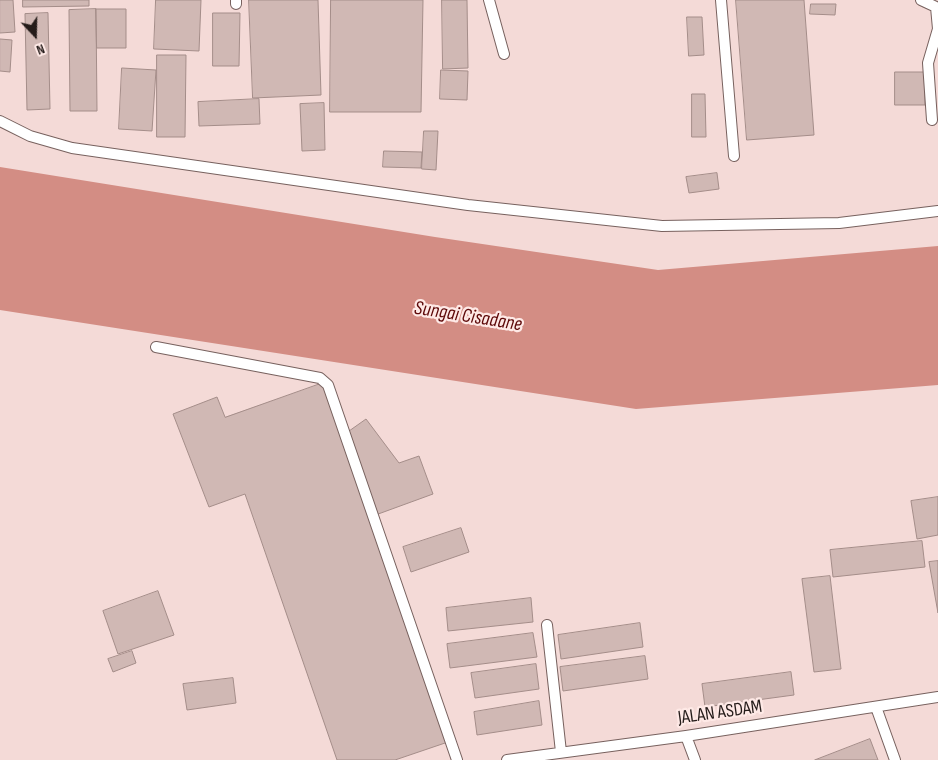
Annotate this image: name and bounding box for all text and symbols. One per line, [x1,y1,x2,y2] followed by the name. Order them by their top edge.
[10,10,60,60] north arrow
[34,40,47,59] text: N
[412,297,524,337] water label: Sungai Cisadane
[676,696,764,730] street label: JALAN ASDAM

